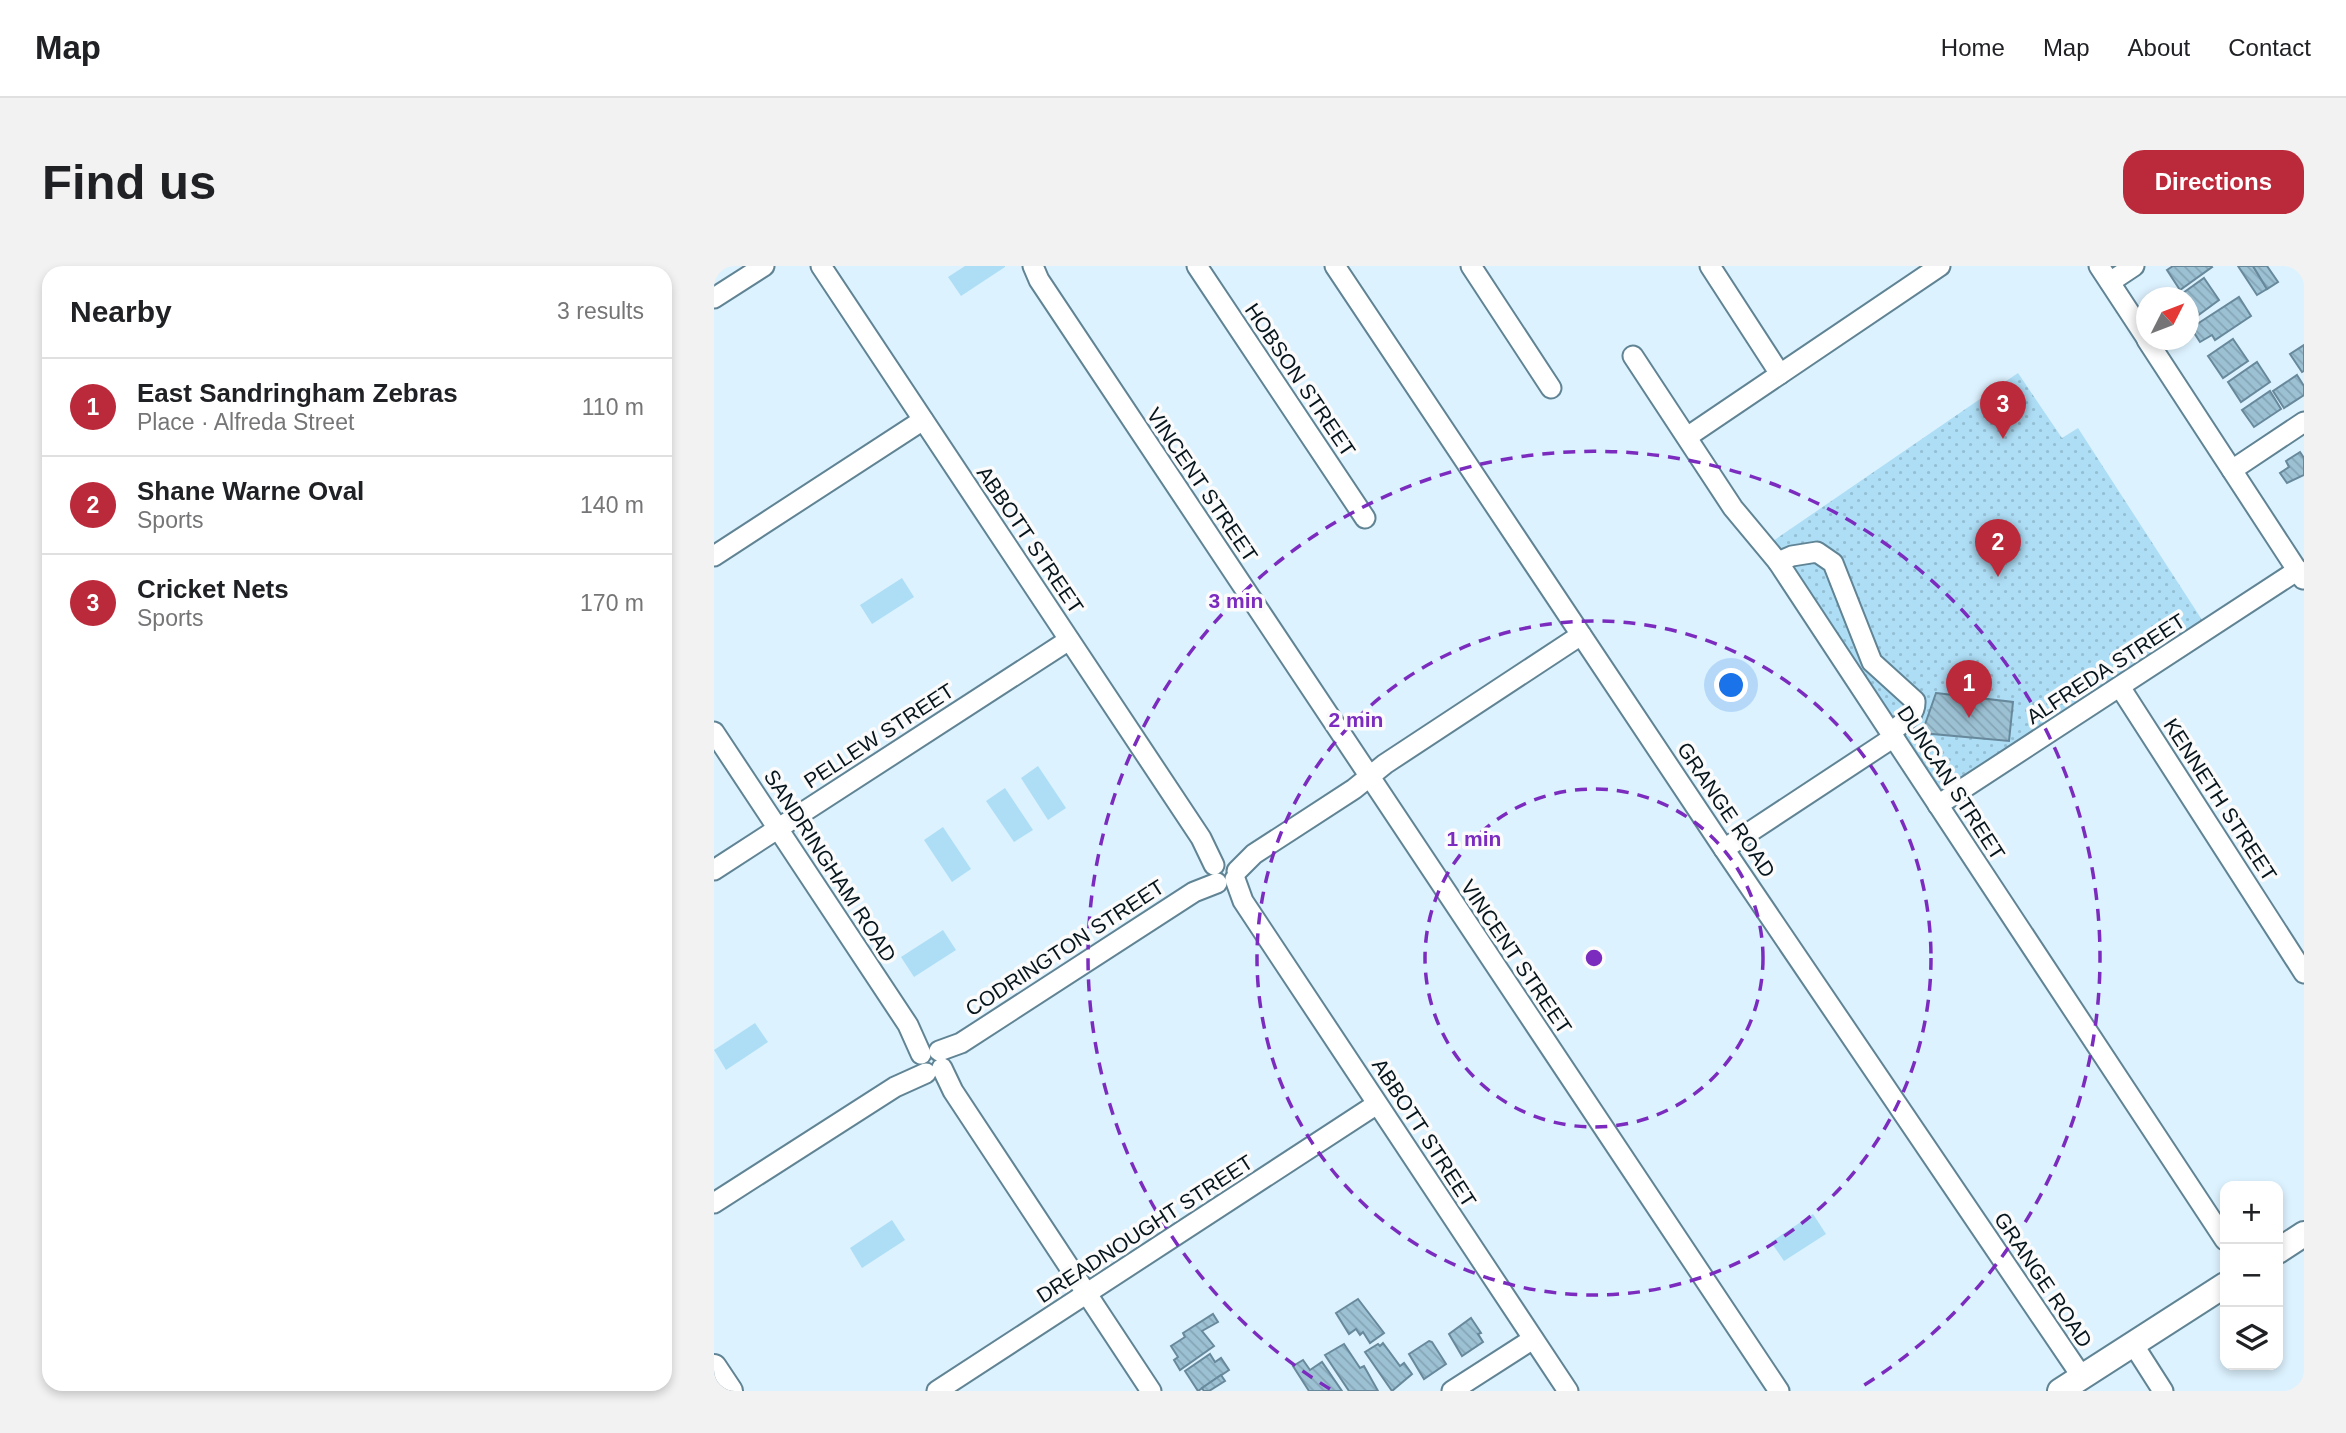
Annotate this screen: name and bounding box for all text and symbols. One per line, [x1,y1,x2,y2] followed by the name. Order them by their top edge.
[35,29,101,66] text: Map
[1941,34,2005,61] text: Home
[2043,34,2090,61] text: Map
[2128,34,2190,61] text: About
[2228,34,2311,61] text: Contact
[2123,150,2304,214] button: Directions
[42,155,216,209] text: Find us
[2136,287,2199,350] north arrow
[70,295,172,328] text: Nearby
[557,298,644,324] text: 3 results
[1241,299,1360,461] street label: HOBSON STREET
[137,378,458,408] text: East Sandringham Zebras
[1980,381,2026,439] pin: 3
[87,394,99,420] text: 1
[582,394,644,420] text: 110 m
[1142,403,1263,566] street label: VINCENT STREET
[137,409,354,435] text: Place · Alfreda Street
[973,462,1088,618] street label: ABBOTT STREET
[137,476,364,506] text: Shane Warne Oval
[87,492,99,518] text: 2
[580,492,644,518] text: 140 m
[137,507,203,533] text: Sports
[1975,519,2021,577] pin: 2
[137,574,289,604] text: Cricket Nets
[1209,589,1263,612] text: 3 min
[87,590,99,616] text: 3
[580,590,644,616] text: 170 m
[137,605,203,631] text: Sports
[2022,609,2189,728] street label: ALFREDA STREET
[1946,660,1992,718] pin: 1
[1714,668,1748,702] your location
[800,678,958,793] street label: PELLEW STREET
[1893,702,2010,864] street label: DUNCAN STREET
[1329,708,1383,731] text: 2 min
[2159,714,2282,885] street label: KENNETH STREET
[1673,738,1780,881] street label: GRANGE ROAD
[760,766,901,966] street label: SANDRINGHAM ROAD
[1447,827,1501,850] text: 1 min
[961,875,1168,1020] street label: CODRINGTON STREET
[1456,875,1577,1038] street label: VINCENT STREET
[1582,946,1606,970] centre of rings
[1368,1054,1481,1211] street label: ABBOTT STREET
[1032,1150,1257,1307] street label: DREADNOUGHT STREET
[2220,1181,2283,1370] map controls
[2220,1181,2283,1244] button: +
[1990,1208,2097,1351] street label: GRANGE ROAD
[2220,1244,2283,1307] button: −
[2220,1307,2283,1370] button: layers

